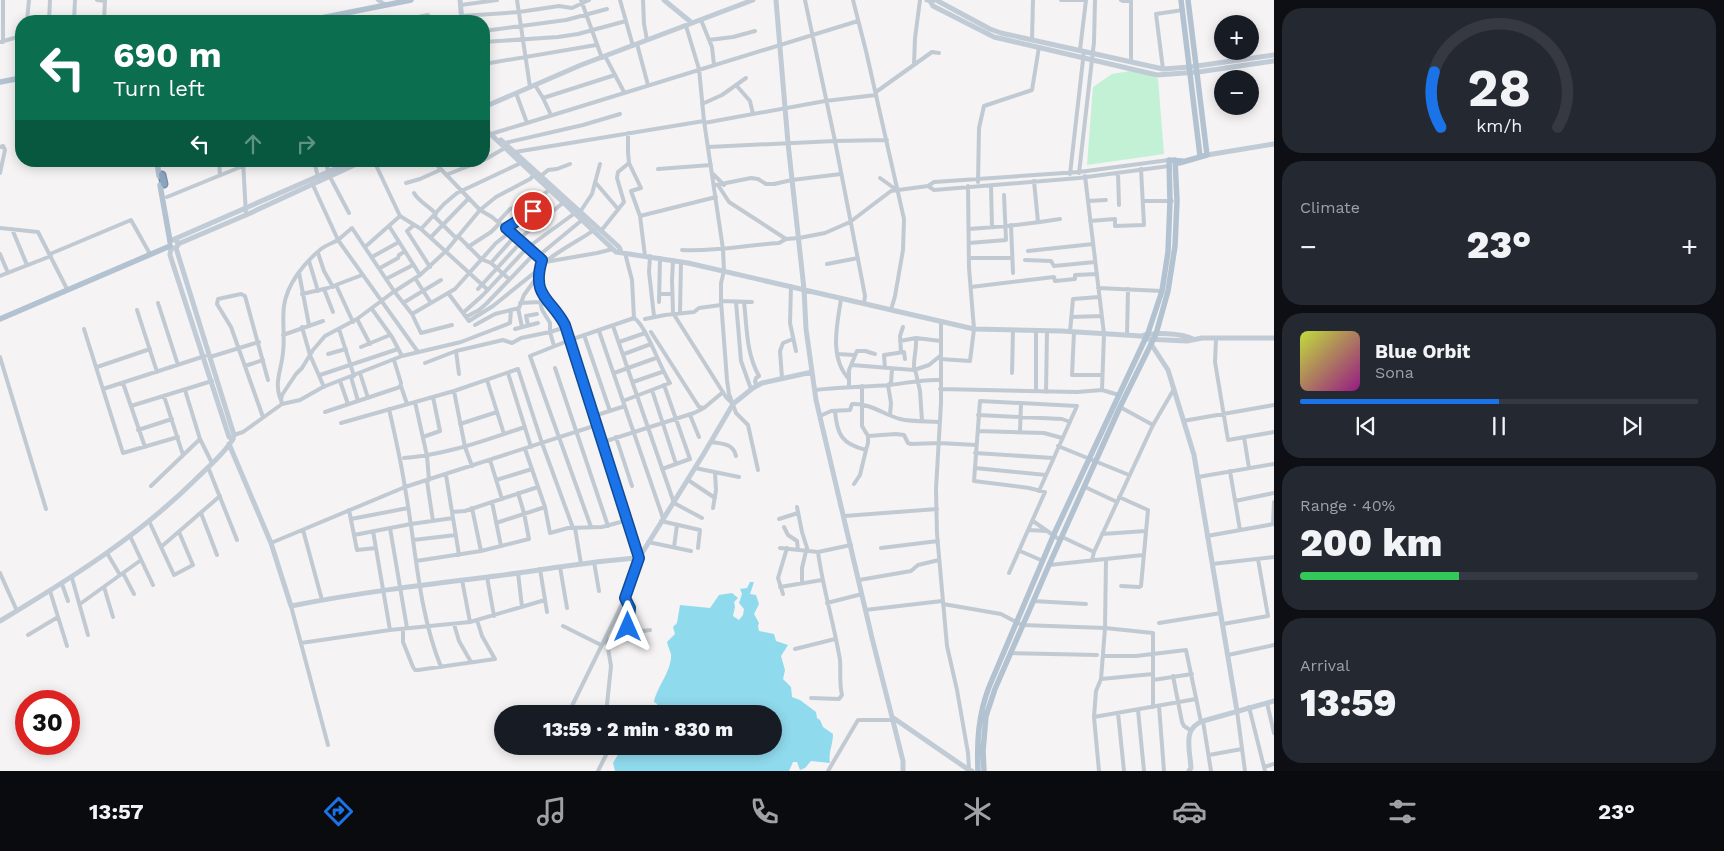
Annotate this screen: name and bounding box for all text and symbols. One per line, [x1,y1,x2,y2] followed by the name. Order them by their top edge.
[1214,15,1259,115] map controls
[1214,15,1259,60] button: +
[113,34,222,76] text: 690 m
[30,35,95,100] icon: left
[1467,58,1531,119] text: 28
[1214,70,1259,115] button: −
[113,76,205,101] text: Turn left
[1476,115,1522,136] text: km/h
[186,130,214,158] icon: left
[239,130,267,158] icon: ahead
[292,130,320,158] icon: right
[512,190,554,232] pin
[519,197,547,225] icon: arrive
[1300,198,1360,217] text: Climate
[1467,223,1531,267] text: 23°
[1300,230,1317,263] text: −
[1681,230,1698,263] text: +
[1375,340,1470,363] text: Blue Orbit
[1375,363,1414,382] text: Sona
[1352,412,1380,440] icon: previous
[1485,412,1513,440] icon: pause
[1618,412,1646,440] icon: next
[1300,496,1395,515] text: Range · 40%
[1300,521,1442,565] text: 200 km
[601,600,653,652] position arrow
[1300,656,1350,675] text: Arrival
[1300,681,1397,725] text: 13:59
[15,690,80,755] speed limit sign: 30
[543,718,733,741] text: 13:59 · 2 min · 830 m
[321,794,356,829] icon: directions
[534,794,569,829] icon: music
[747,794,782,829] icon: phone
[960,794,995,829] icon: climate
[1172,794,1207,829] icon: car
[1385,794,1420,829] icon: filters
[89,799,144,824] text: 13:57
[1598,799,1635,824] text: 23°

